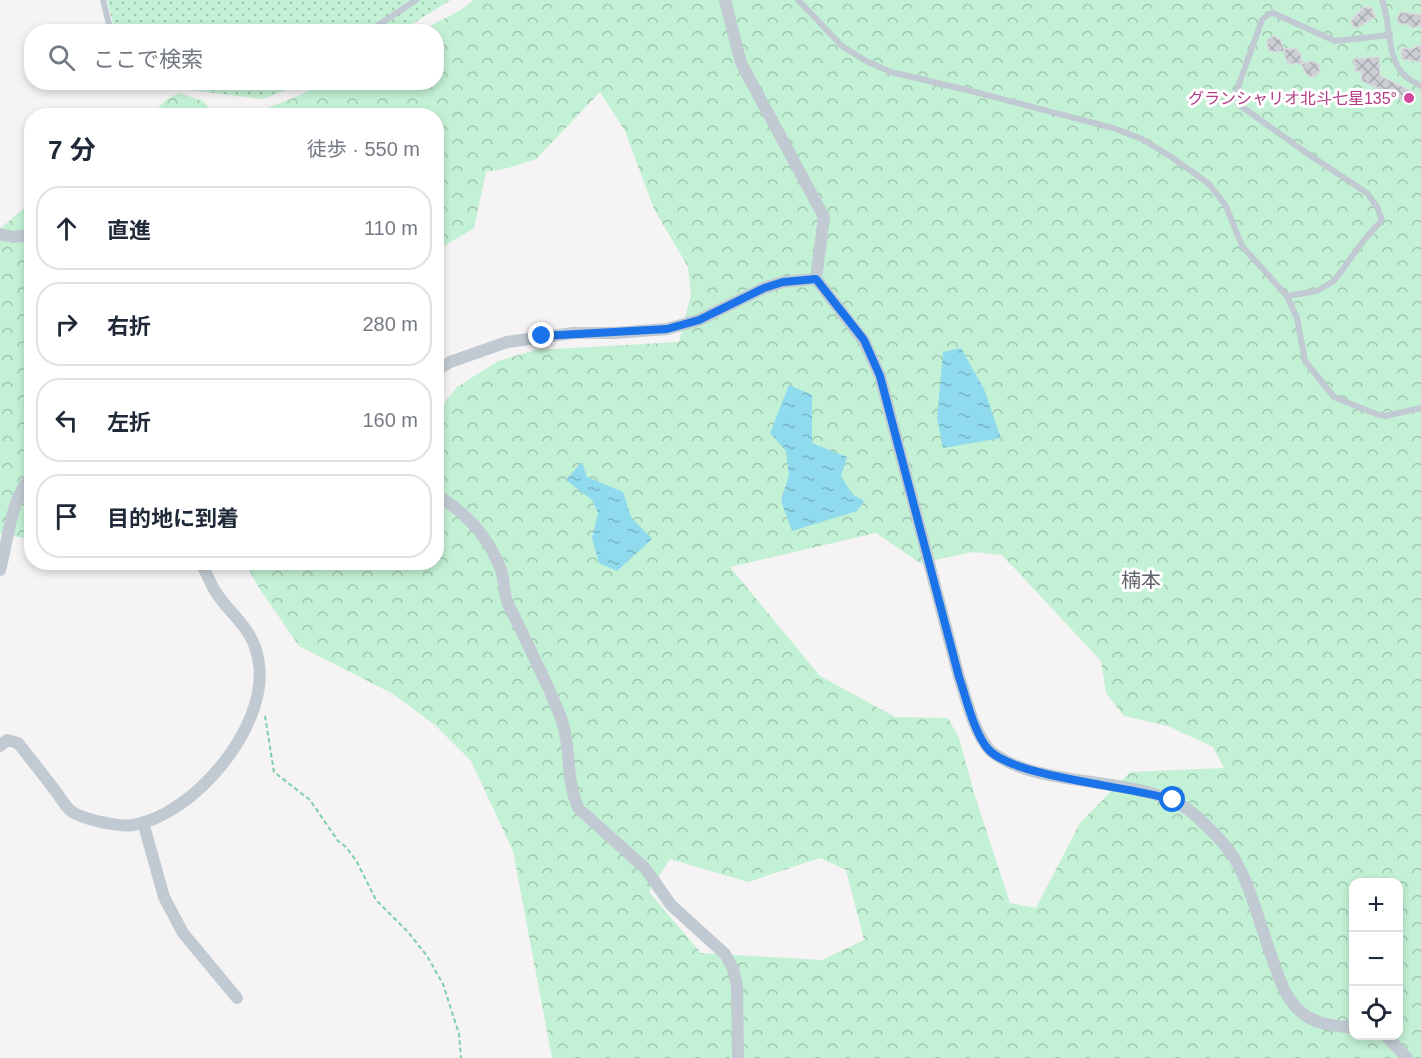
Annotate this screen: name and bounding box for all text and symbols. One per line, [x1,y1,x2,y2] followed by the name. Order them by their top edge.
[24,24,444,90] search box
[45,41,78,74] icon: search
[93,47,203,72] text: ここで検索
[1188,90,1397,107] place label: グランシャリオ北斗七星135°
[1402,91,1416,105] marker: グランシャリオ北斗七星135°
[48,135,96,165] text: 7 分
[307,138,420,160] text: 徒歩 · 550 m
[50,212,83,245] icon: ahead
[364,217,418,239] text: 110 m
[107,218,151,243] text: 直進
[50,308,83,341] icon: right
[362,313,418,335] text: 280 m
[107,314,151,339] text: 右折
[528,322,554,348] route end
[50,404,83,437] icon: left
[362,409,418,431] text: 160 m
[107,410,151,435] text: 左折
[50,500,83,533] icon: arrive
[107,506,239,531] text: 目的地に到着
[1121,569,1161,591] district label: 楠本
[1159,786,1185,812] route start
[1349,878,1403,1040] map controls
[1349,878,1403,932] button: +
[1349,932,1403,986] button: −
[1349,986,1403,1040] button: locate

